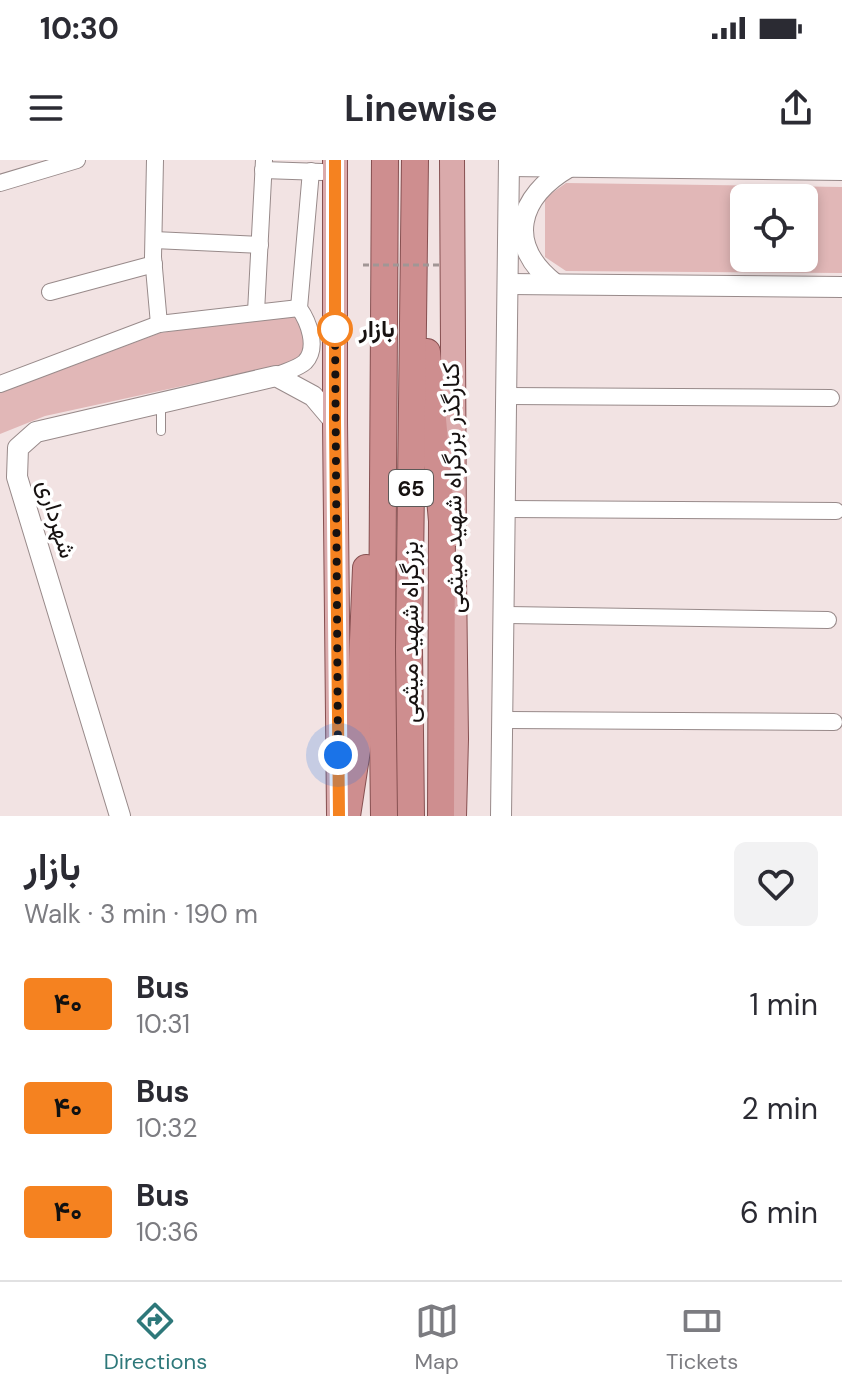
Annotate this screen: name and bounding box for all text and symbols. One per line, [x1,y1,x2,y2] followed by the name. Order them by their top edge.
[40,9,119,48] text: 10:30
[344,85,498,132] text: Linewise
[24,86,68,130] icon: menu
[774,86,818,130] icon: share
[730,184,818,272] map controls
[730,184,818,272] button: locate
[318,312,352,346] marker: بازار
[358,313,395,344] place label: بازار
[435,362,470,614] street label: کنارگذر بزرگراه شهید میثمی
[389,470,433,506] road number: 65
[31,476,84,562] street label: شهرداری
[394,541,425,723] street label: بزرگراه شهید میثمی
[318,735,358,775] your location
[24,842,81,892] text: بازار
[734,842,818,926] button: heart
[24,897,258,931] text: Walk · 3 min · 190 m
[136,968,190,1007] text: Bus
[54,985,82,1022] text: ۴۰
[750,985,818,1024] text: 1 min
[136,1007,190,1041] text: 10:31
[136,1072,190,1111] text: Bus
[54,1089,82,1126] text: ۴۰
[742,1089,818,1128] text: 2 min
[136,1111,198,1145] text: 10:32
[136,1176,190,1215] text: Bus
[54,1193,82,1230] text: ۴۰
[740,1193,818,1232] text: 6 min
[136,1215,199,1249] text: 10:36
[104,1299,207,1376] tab: Directions
[414,1299,459,1376] tab: Map
[666,1299,738,1376] tab: Tickets

